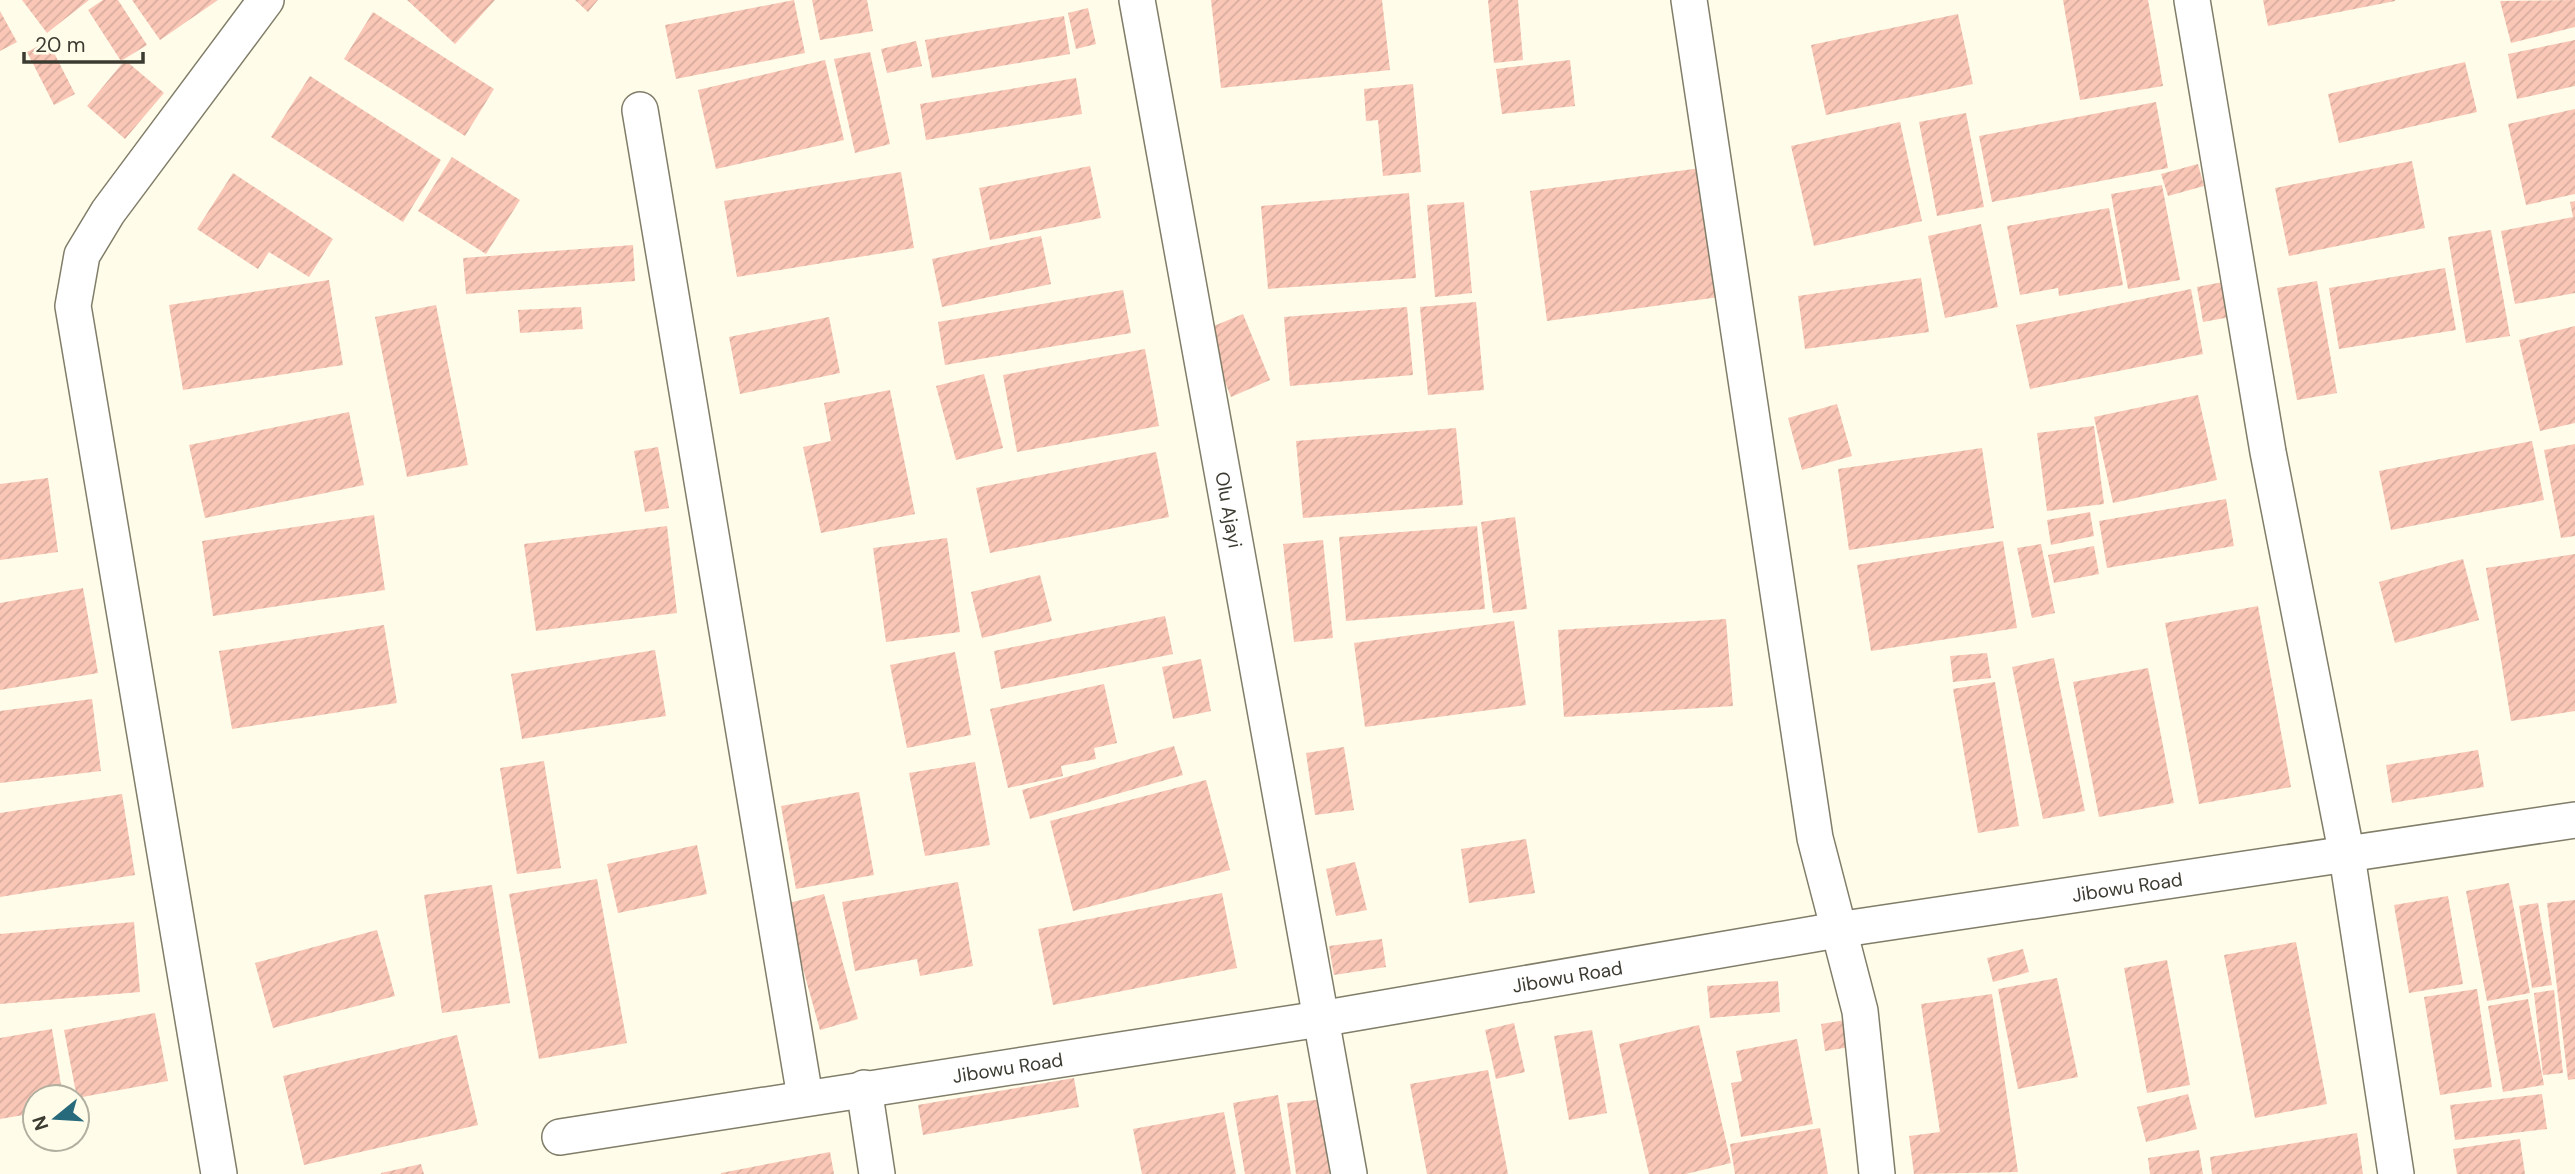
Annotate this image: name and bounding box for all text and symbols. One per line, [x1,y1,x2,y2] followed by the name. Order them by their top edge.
[24,21,144,65] scale bar
[35,31,86,59] text: 20 m
[1210,469,1248,550] street label: Olu Ajayi
[2070,866,2184,907] street label: Jibowu Road
[1510,955,1624,998] street label: Jibowu Road
[951,1047,1065,1088] street label: Jibowu Road
[21,1083,91,1153] north arrow
[26,1113,54,1134] text: N

